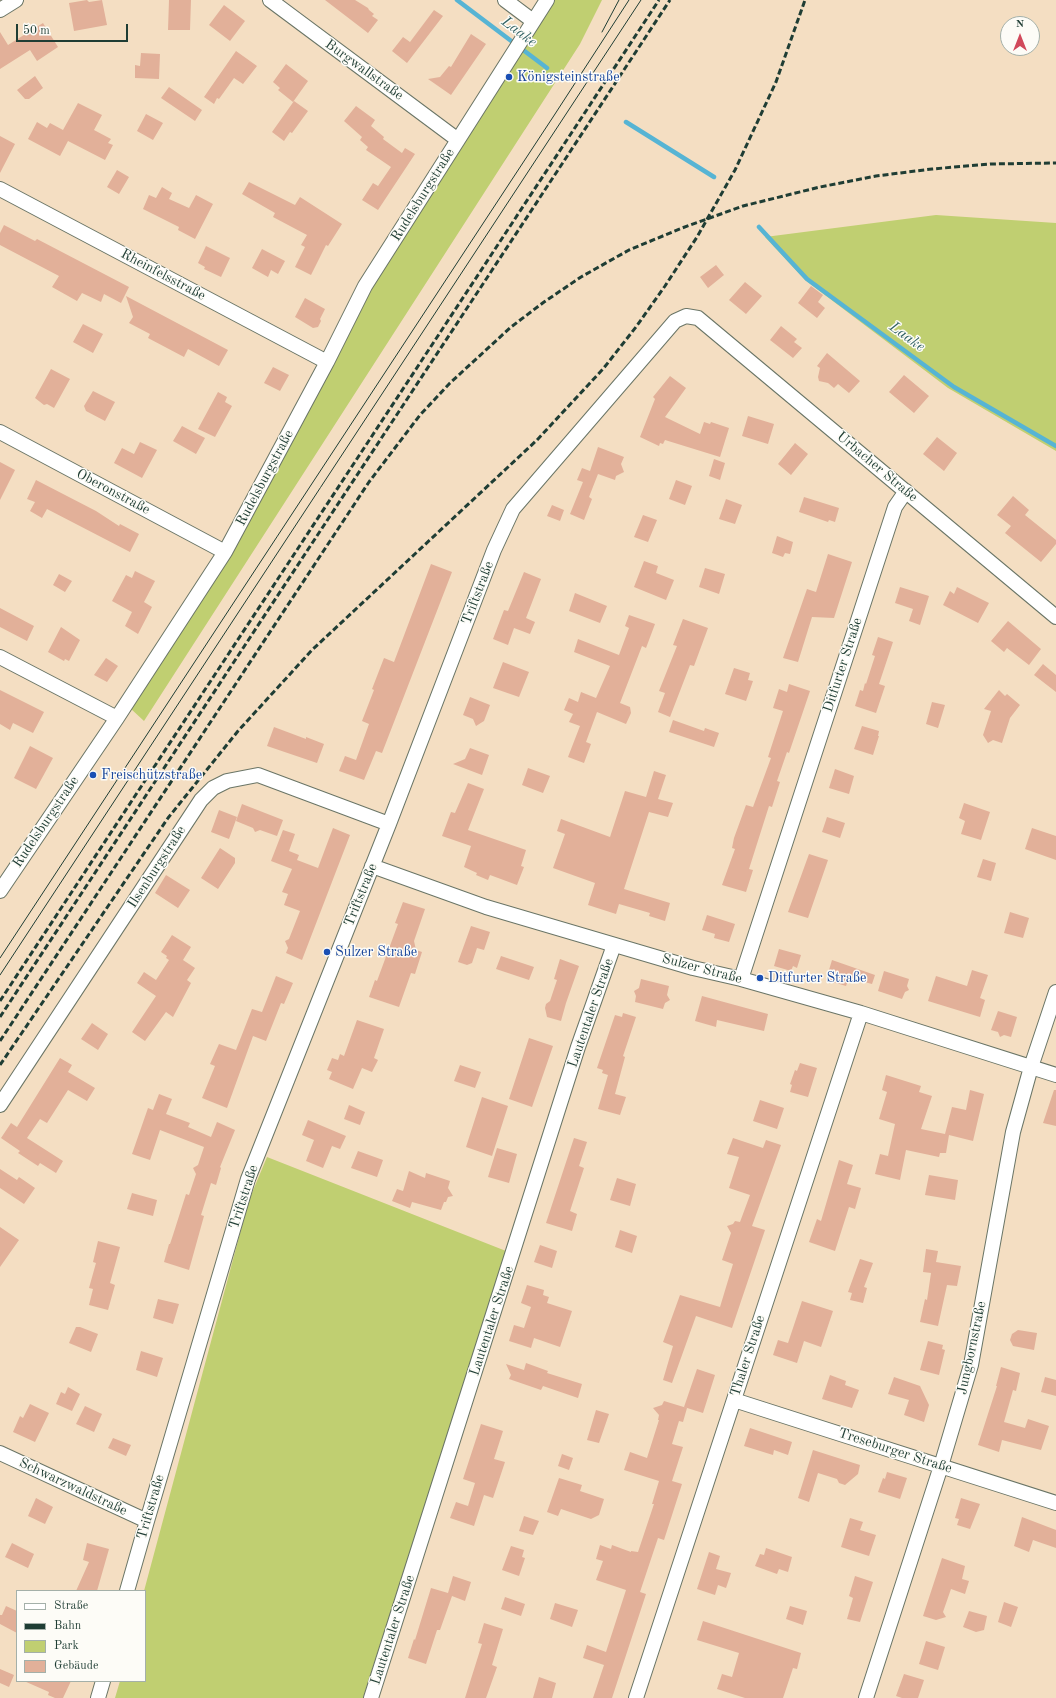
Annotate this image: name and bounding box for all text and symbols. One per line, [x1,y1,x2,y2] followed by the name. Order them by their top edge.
[498,13,540,51] water label: Laake
[18,16,130,42] scale bar
[1000,16,1040,56] north arrow
[1016,19,1024,30] text: N
[23,25,50,37] text: 50 m
[322,36,406,104] street label: Burgwallstraße
[517,69,620,85] place label: Königsteinstraße
[504,72,514,82] marker: Königsteinstraße
[388,145,458,245] street label: Rudelsburgstraße
[118,246,208,304] street label: Rheinfelsstraße
[886,318,928,356] water label: Laake
[233,427,297,529] street label: Rudelsburgstraße
[833,428,921,506] street label: Urbacher Straße
[73,466,153,518] street label: Oberonstraße
[458,559,498,627] street label: Triftstraße
[820,616,866,714] street label: Ditfurter Straße
[101,767,202,783] place label: Freischützstraße
[88,770,98,780] marker: Freischützstraße
[9,773,83,871] street label: Rudelsburgstraße
[124,823,190,911] street label: Ilsenburgstraße
[341,861,381,929] street label: Triftstraße
[335,944,417,960] place label: Sulzer Straße
[322,947,332,957] marker: Sulzer Straße
[660,950,744,988] street label: Sulzer Straße
[564,956,618,1070] street label: Lautentaler Straße
[768,970,866,986] place label: Ditfurter Straße
[755,973,765,983] marker: Ditfurter Straße
[226,1163,262,1231] street label: Triftstraße
[466,1264,518,1378] street label: Lautentaler Straße
[954,1300,990,1396] street label: Jungbornstraße
[727,1313,769,1399] street label: Thaler Straße
[836,1425,954,1477] street label: Treseburger Straße
[16,1455,130,1519] street label: Schwarzwaldstraße
[134,1473,168,1541] street label: Triftstraße
[367,1573,419,1687] street label: Lautentaler Straße
[16,1590,146,1682] legend
[54,1600,88,1612] text: Straße
[54,1620,81,1632] text: Bahn
[54,1640,79,1652] text: Park
[54,1660,98,1672] text: Gebäude

